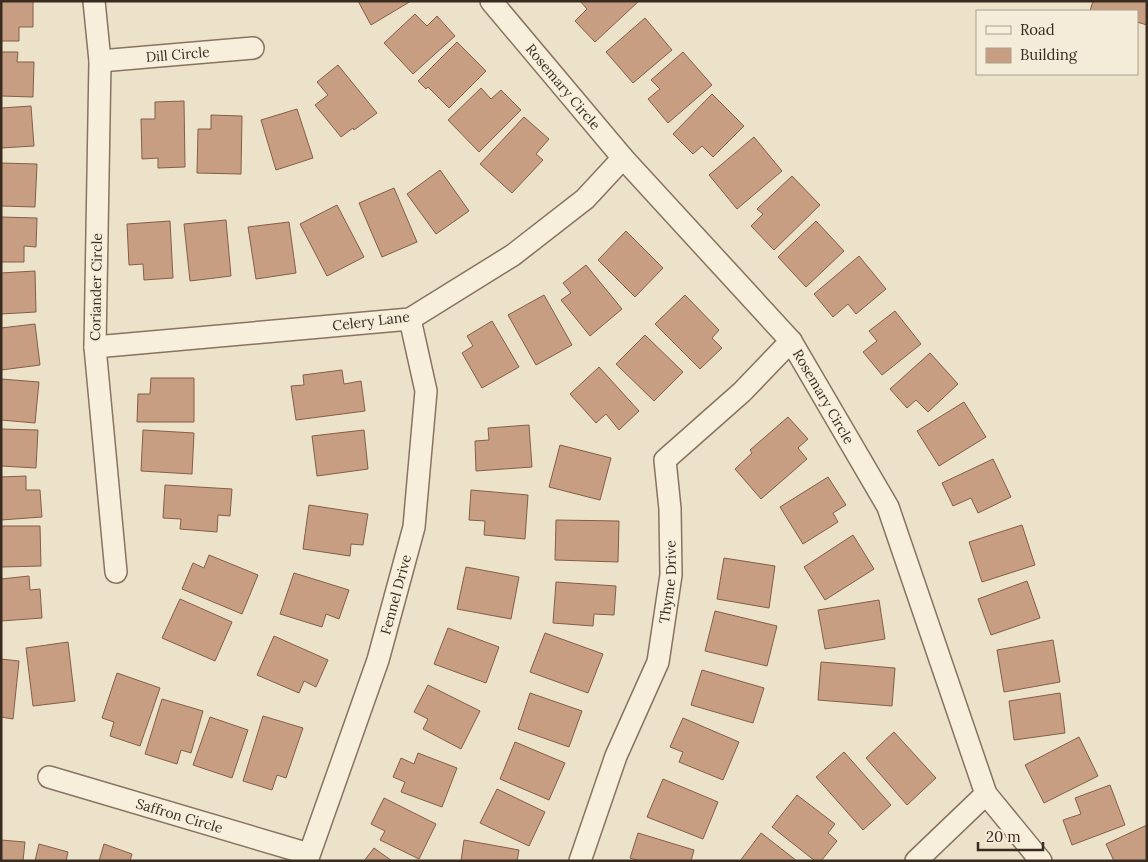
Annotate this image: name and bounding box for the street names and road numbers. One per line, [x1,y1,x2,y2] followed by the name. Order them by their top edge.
[522,40,605,134] street label: Rosemary Circle
[145,43,211,66] street label: Dill Circle
[86,232,106,341] street label: Coriander Circle
[331,307,411,335] street label: Celery Lane
[789,346,858,448] street label: Rosemary Circle
[655,540,680,624] street label: Thyme Drive
[376,552,415,637] street label: Fennel Drive
[134,794,225,837] street label: Saffron Circle

